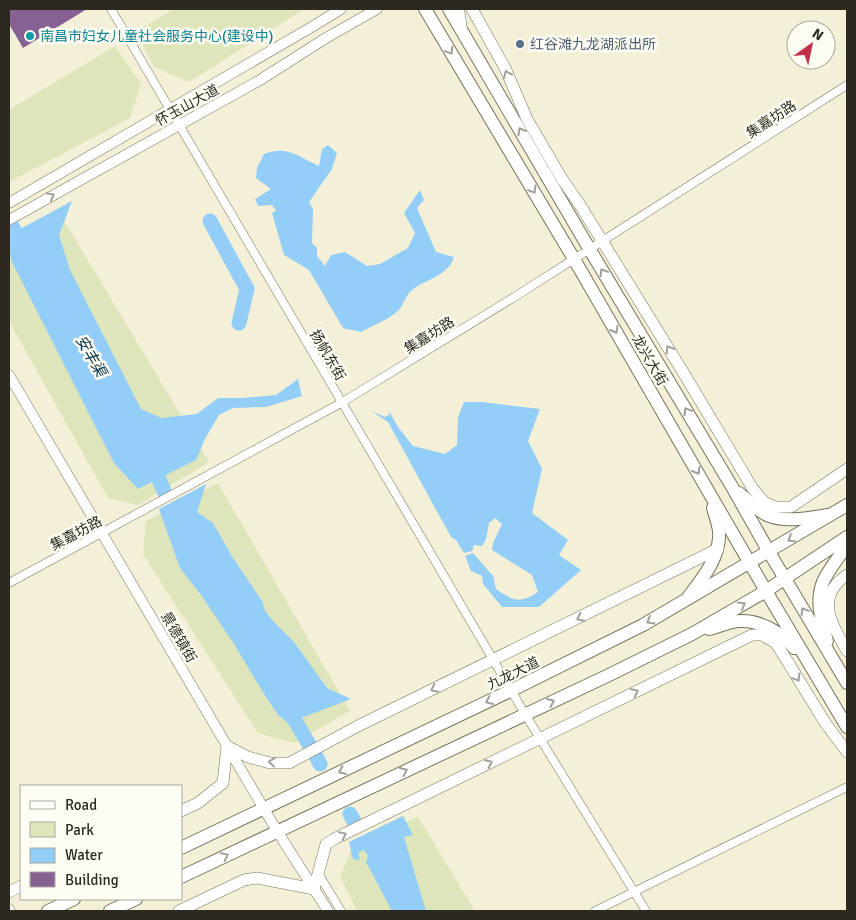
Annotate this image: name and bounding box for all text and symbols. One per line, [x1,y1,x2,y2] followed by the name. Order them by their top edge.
[786,20,836,70] north arrow
[809,25,827,44] text: N
[40,28,273,45] place label: 南昌市妇女儿童社会服务中心(建设中)
[24,30,36,42] marker: 南昌市妇女儿童社会服务中心(建设中)
[530,36,656,53] place label: 红谷滩九龙湖派出所
[514,38,526,50] marker: 红谷滩九龙湖派出所
[444,45,454,54] one-way arrow
[503,70,514,79] one-way arrow
[153,81,222,130] street label: 怀玉山大道
[743,97,799,142] street label: 集嘉坊路
[517,128,527,137] one-way arrow
[527,185,537,194] one-way arrow
[46,193,55,203] one-way arrow
[600,268,610,277] one-way arrow
[401,313,458,357] street label: 集嘉坊路
[609,325,619,334] one-way arrow
[306,327,349,384] street label: 扬帆东街
[72,332,111,382] water label: 安丰渠
[628,332,671,389] street label: 龙兴大街
[666,345,676,354] one-way arrow
[683,407,693,416] one-way arrow
[691,466,701,475] one-way arrow
[48,513,105,554] street label: 集嘉坊路
[787,533,796,543] one-way arrow
[737,601,746,611] one-way arrow
[801,608,811,617] one-way arrow
[157,609,200,666] street label: 景德镇街
[576,612,585,622] one-way arrow
[647,615,656,625] one-way arrow
[484,654,542,693] street label: 九龙大道
[791,673,801,682] one-way arrow
[430,683,439,693] one-way arrow
[630,688,639,698] one-way arrow
[485,695,494,705] one-way arrow
[546,698,555,708] one-way arrow
[267,757,275,768] one-way arrow
[484,759,493,769] one-way arrow
[338,765,347,775] one-way arrow
[398,767,407,777] one-way arrow
[20,785,182,900] legend
[65,796,97,814] text: Road
[65,821,94,839] text: Park
[338,830,347,841] one-way arrow
[65,846,103,864] text: Water
[220,852,229,862] one-way arrow
[65,871,119,889] text: Building

